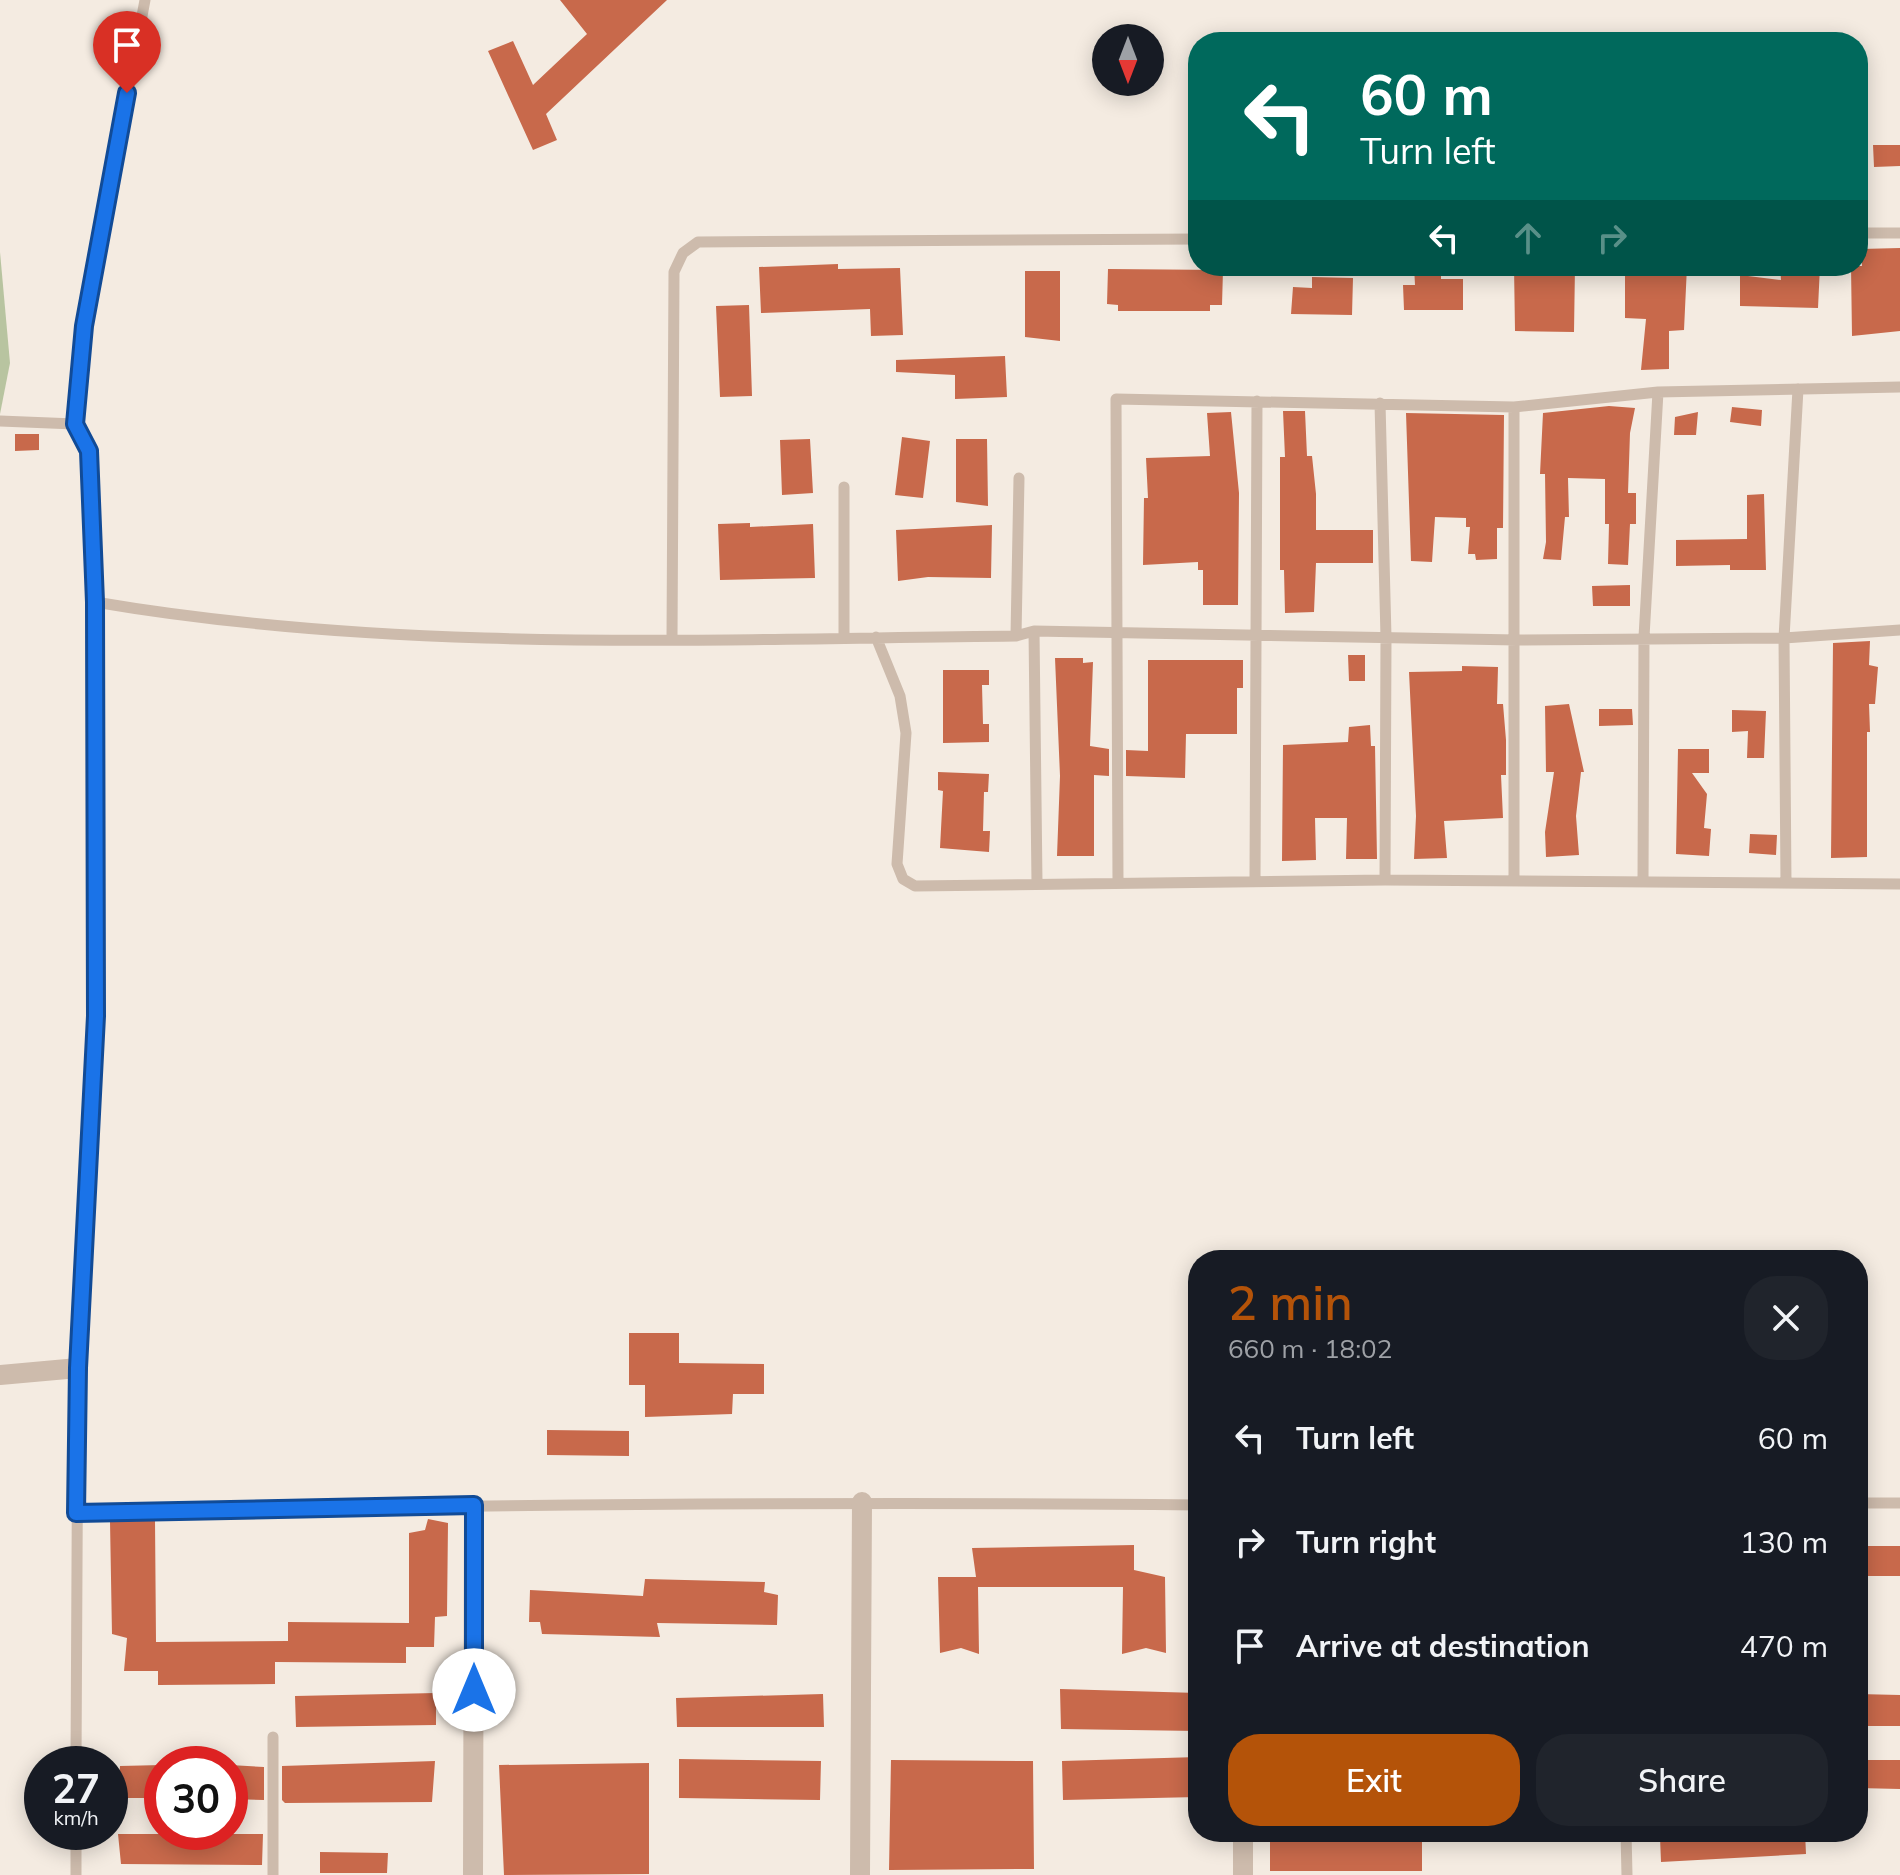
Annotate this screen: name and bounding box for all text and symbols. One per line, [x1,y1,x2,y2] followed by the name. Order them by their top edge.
[93,11,161,93] pin
[105,23,149,67] icon: arrive
[1092,24,1164,96] north arrow
[1092,24,1164,96] map controls
[1360,59,1493,129] text: 60 m
[1228,64,1332,168] icon: left
[1360,128,1496,173] text: Turn left
[1422,216,1466,260] icon: left
[1506,216,1550,260] icon: ahead
[1590,216,1634,260] icon: right
[1228,1272,1353,1332] text: 2 min
[1744,1276,1828,1360] button: close
[1228,1332,1392,1365] text: 660 m · 18:02
[1228,1416,1272,1460] icon: left
[1296,1419,1414,1457] text: Turn left
[1758,1419,1828,1457] text: 60 m
[1228,1520,1272,1564] icon: right
[1296,1523,1436,1561] text: Turn right
[1740,1523,1828,1561] text: 130 m
[1228,1624,1272,1668] icon: arrive
[1296,1627,1590,1665] text: Arrive at destination
[1740,1627,1828,1665] text: 470 m
[432,1648,516,1732] position arrow
[1228,1734,1520,1826] button: Exit
[1536,1734,1828,1826] button: Share
[144,1746,248,1850] speed limit sign: 30
[52,1763,100,1813] text: 27
[53,1805,99,1830] text: km/h

